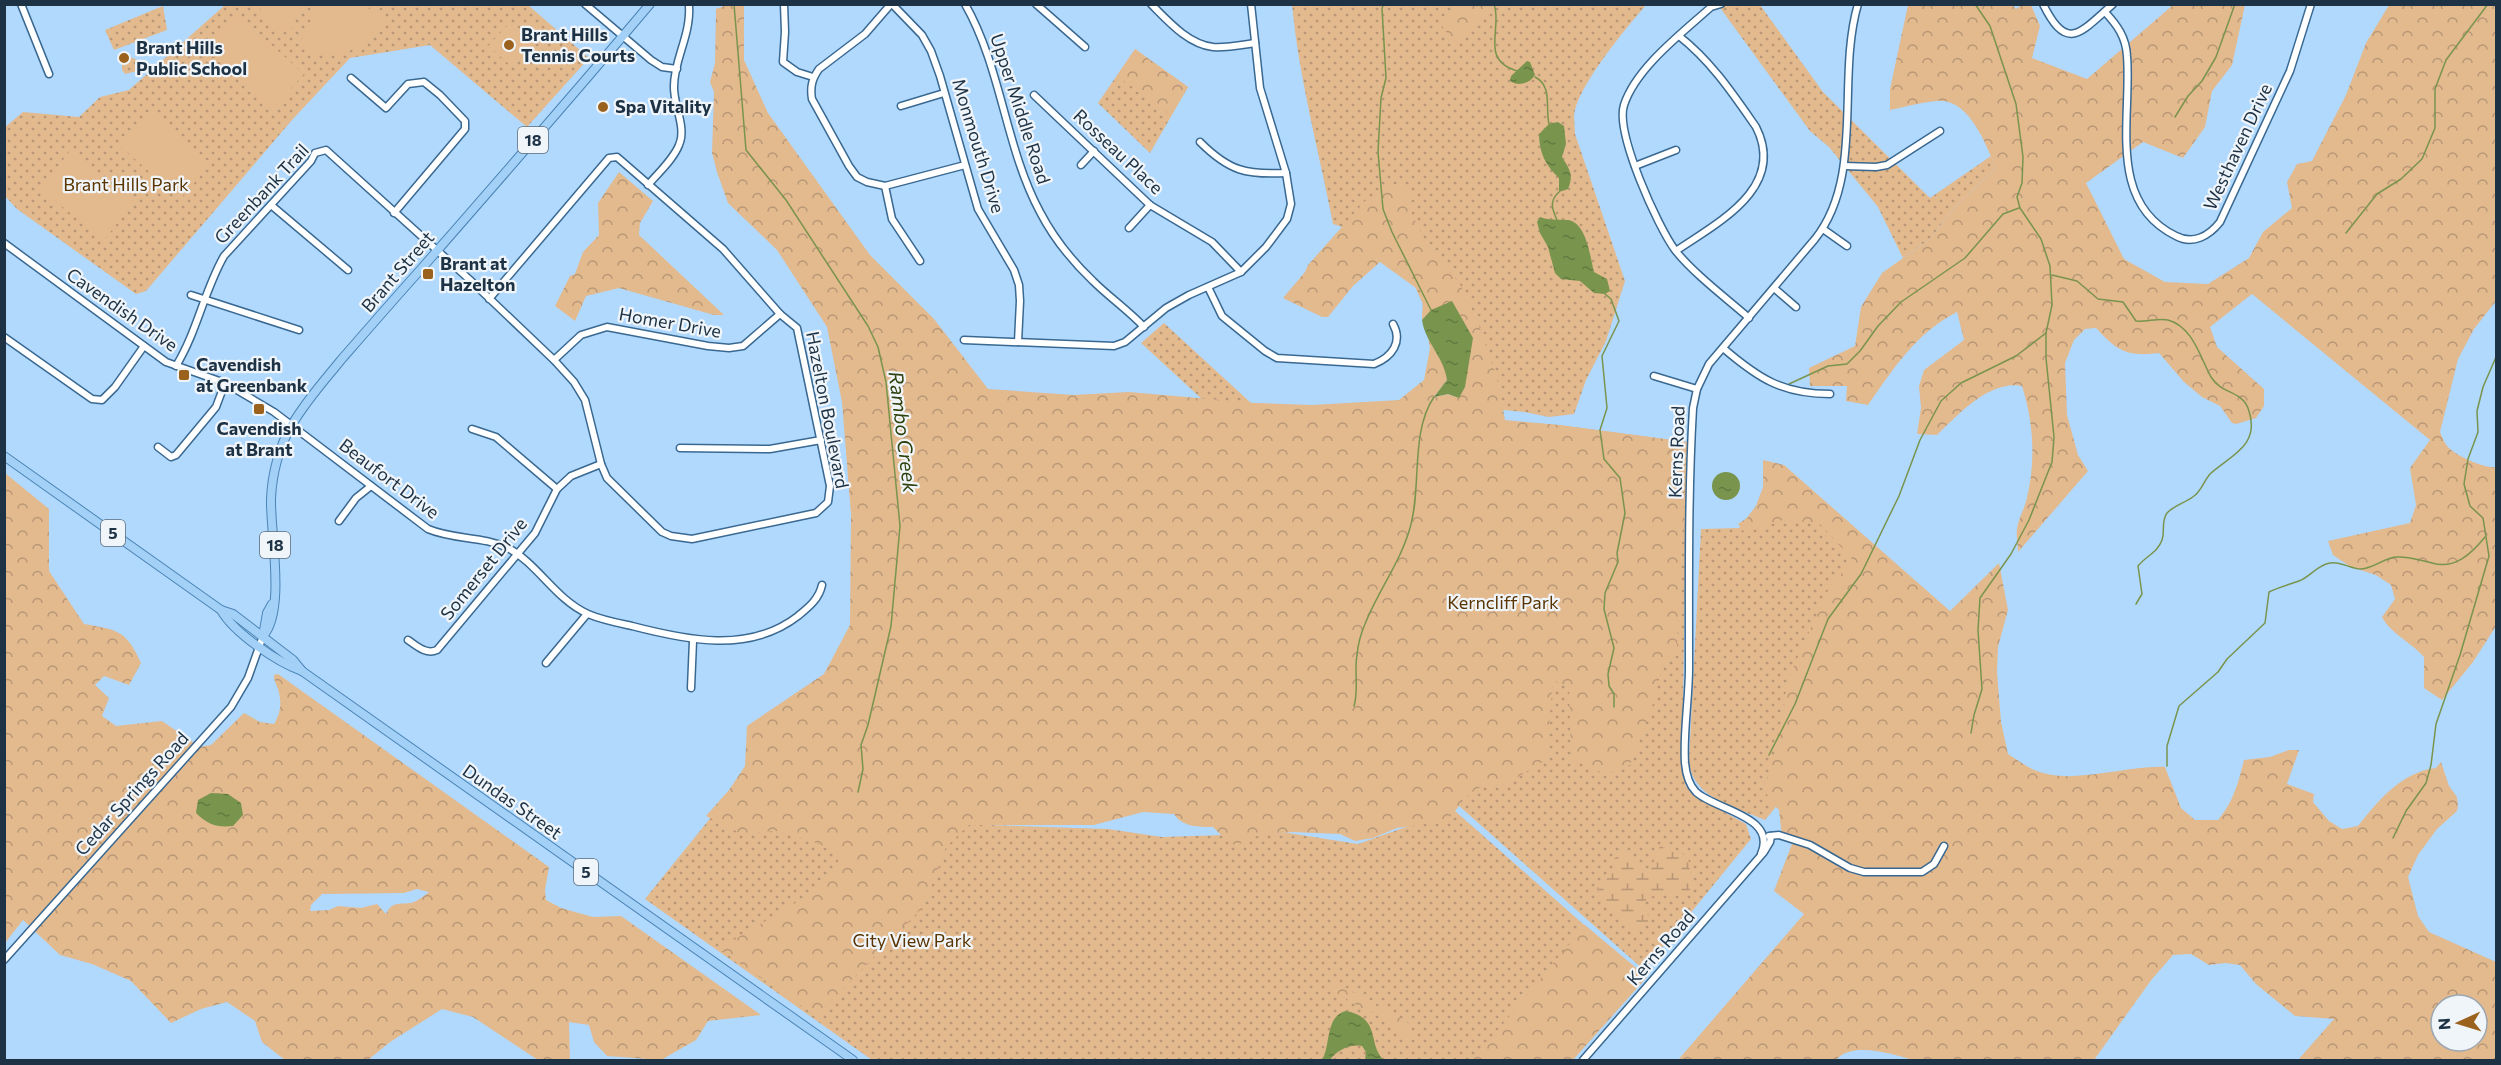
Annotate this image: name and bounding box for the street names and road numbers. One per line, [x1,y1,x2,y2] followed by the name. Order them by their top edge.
[986,31,1056,187] street label: Upper Middle Road
[948,76,1010,216] street label: Monmouth Drive
[2198,80,2276,213] street label: Westhaven Drive
[1069,104,1168,198] street label: Rosseau Place
[518,127,548,153] road number: 18
[209,139,313,248] street label: Greenbank Trail
[356,226,438,316] street label: Brant Street
[63,263,182,356] street label: Cavendish Drive
[617,302,723,342] street label: Homer Drive
[802,329,854,490] street label: Hazelton Boulevard
[1663,406,1689,498] street label: Kerns Road
[335,433,444,523] street label: Beaufort Drive
[435,513,531,624] street label: Somerset Drive
[101,520,125,546] road number: 5
[260,532,290,558] road number: 18
[70,727,193,860] street label: Cedar Springs Road
[459,759,566,843] street label: Dundas Street
[574,859,598,885] road number: 5
[1622,905,1699,989] street label: Kerns Road

